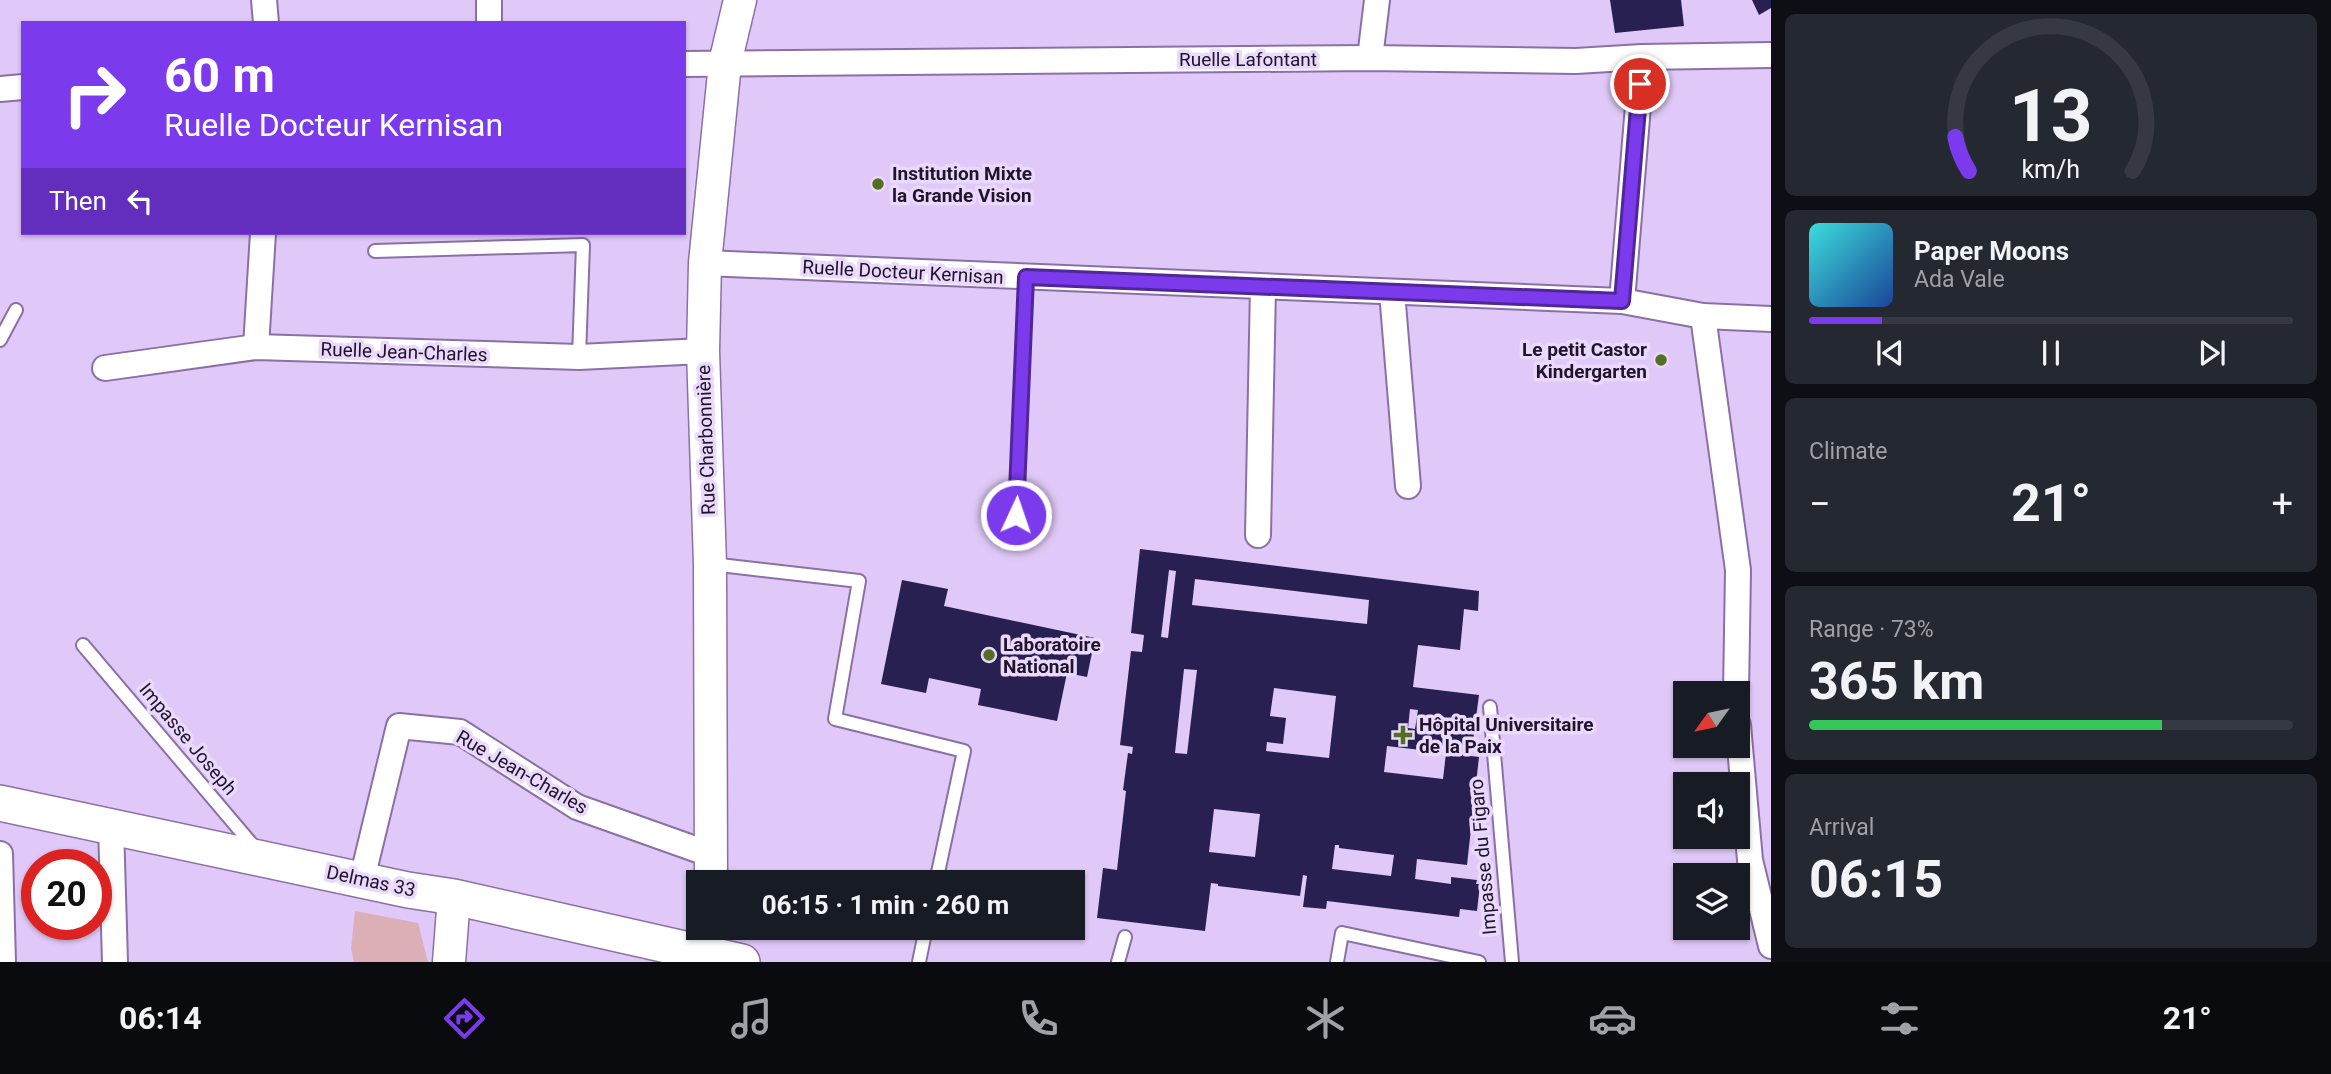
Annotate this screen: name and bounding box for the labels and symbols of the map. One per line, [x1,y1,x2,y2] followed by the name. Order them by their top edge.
[1179,48,1317,71] street label: Ruelle Lafontant
[1610,54,1670,114] pin
[892,162,1032,207] place label: Institution Mixte la Grande Vision
[870,176,886,192] marker: Institution Mixte la Grande Vision
[802,255,1004,289] street label: Ruelle Docteur Kernisan
[320,338,488,366] street label: Ruelle Jean-Charles
[1522,338,1647,383] place label: Le petit Castor Kindergarten
[1653,352,1669,368] marker: Le petit Castor Kindergarten
[692,365,720,515] street label: Rue Charbonnière
[979,478,1053,552] position arrow
[1003,633,1101,678] place label: Laboratoire National
[981,647,997,663] marker: Laboratoire National
[134,678,242,800] street label: Impasse Joseph
[1673,681,1750,758] north arrow
[1419,713,1594,758] place label: Hôpital Universitaire de la Paix
[452,725,592,819] street label: Rue Jean-Charles
[1393,725,1413,745] marker: Hôpital Universitaire de la Paix
[1465,778,1501,936] street label: Impasse du Figaro
[21,849,112,940] speed limit sign: 20
[325,860,417,902] street label: Delmas 33

